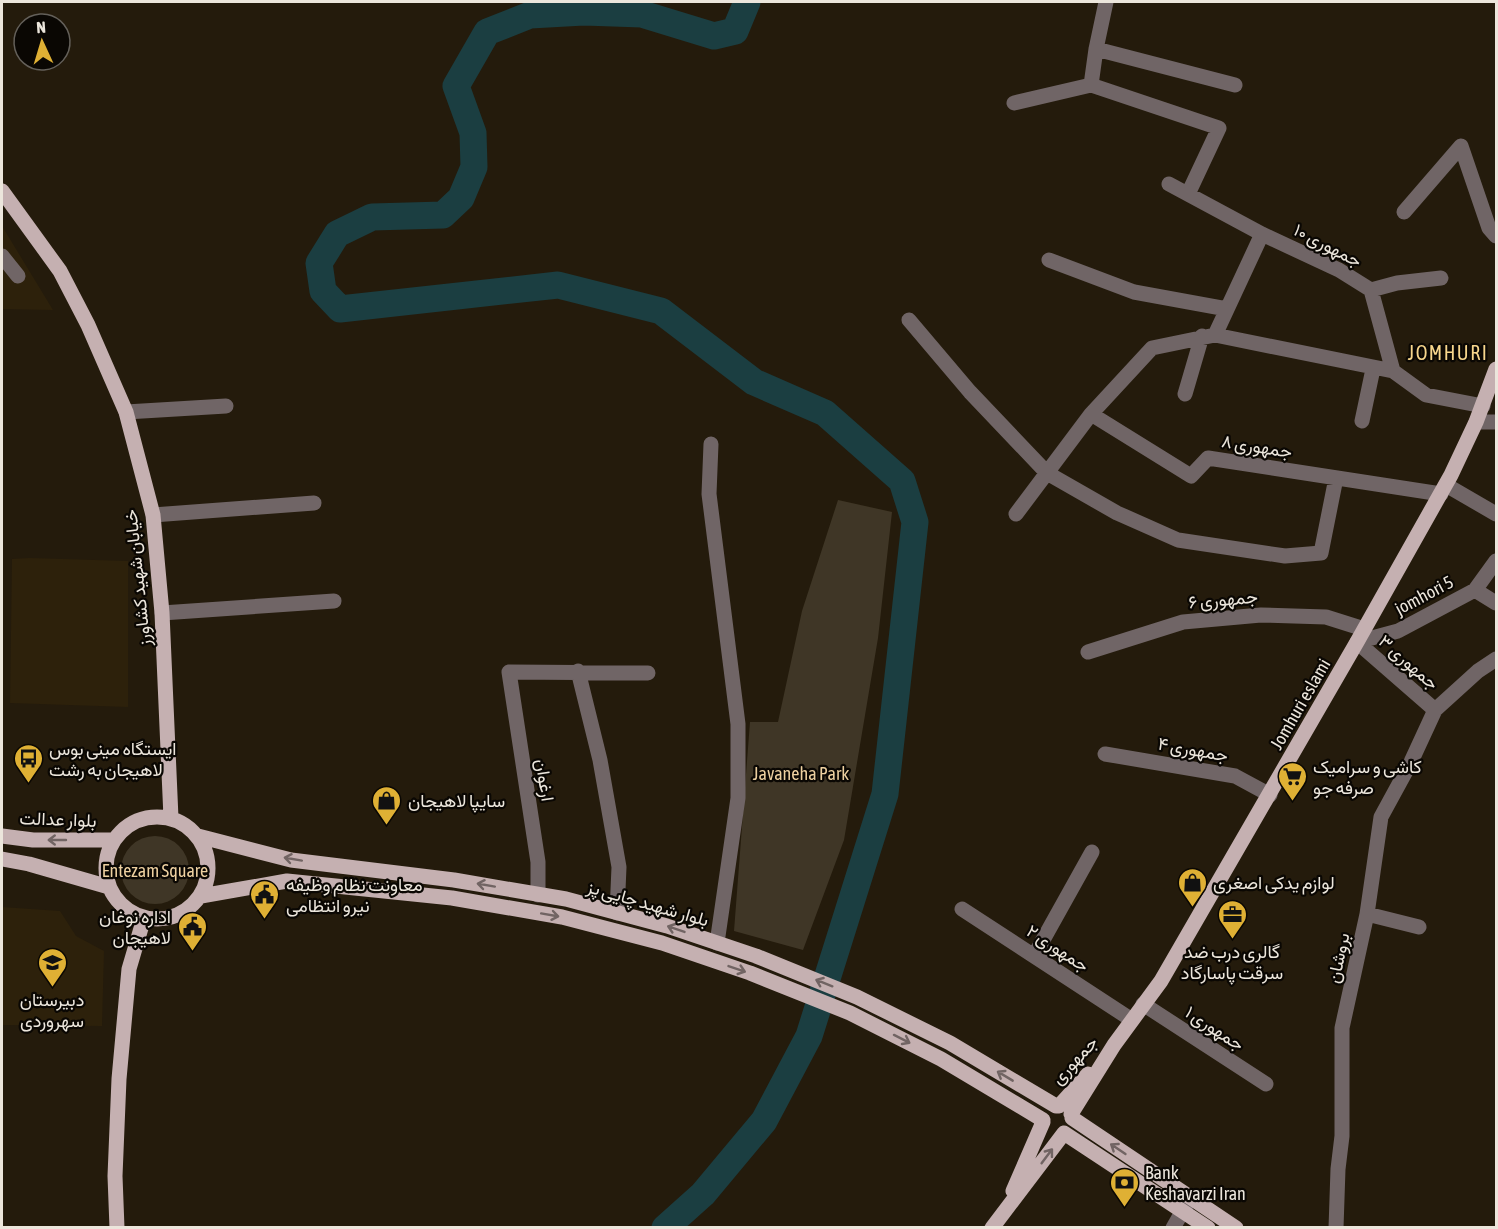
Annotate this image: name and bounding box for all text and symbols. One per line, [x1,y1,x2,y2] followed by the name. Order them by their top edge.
[12,12,72,72] north arrow
[36,18,46,36] text: N
[1290,219,1366,272] street label: جمهوری ۱۰
[1408,341,1488,364] district label: JOMHURI
[1220,430,1294,463] street label: جمهوری ۸
[119,508,156,649] street label: خیابان شهید کشاورز
[1390,571,1457,620] street label: jomhori 5
[1187,586,1259,613] street label: جمهوری ۶
[1374,630,1443,694] street label: جمهوری ۳
[1266,655,1334,753] street label: Jomhuri eslami
[1156,732,1230,766] street label: جمهوری ۴
[49,738,177,781] place label: ایستگاه مینی بوس لاهیجان به رشت
[12,742,44,784] bus stop icon: ایستگاه مینی بوس لاهیجان به رشت
[1313,756,1422,799] place label: کاشی و سرامیک صرفه جو
[530,757,559,803] street label: ارغوان
[1276,760,1308,802] supermarket icon: کاشی و سرامیک صرفه جو
[753,763,849,784] park label: Javaneha Park
[371,784,403,826] shop icon: سایپا لاهیجان
[408,790,505,813] place label: سایپا لاهیجان
[19,807,97,832] street label: بلوار عدالت
[48,834,68,846] one-way arrow
[284,854,303,865] one-way arrow
[102,860,208,881] park label: Entezam Square
[1176,866,1208,908] shop icon: لوازم یدکی اصغری
[1213,872,1335,895] place label: لوازم یدکی اصغری
[286,874,423,917] place label: معاونت نظام وظیفه نیرو انتظامی
[583,875,711,932] street label: بلوار شهید چایی پز
[249,878,281,920] public building icon: معاونت نظام وظیفه نیرو انتظامی
[477,879,497,890] one-way arrow
[1216,898,1248,940] office icon: گالری درب ضد سرقت پاسارگاد
[99,906,171,948] place label: اداره نوغان لاهیجان
[176,910,208,952] public building icon: اداره نوغان لاهیجان
[539,910,559,921] one-way arrow
[1022,920,1093,977] street label: جمهوری ۲
[667,923,686,934] one-way arrow
[1322,931,1355,985] street label: بروشان
[1181,941,1283,985] place label: گالری درب ضد سرقت پاسارگاد
[36,946,68,988] school or university icon: دبیرستان سهروردی
[727,964,746,975] one-way arrow
[815,977,834,988] one-way arrow
[20,989,84,1032] place label: دبیرستان سهروردی
[1181,1001,1248,1056] street label: جمهوری ۱
[1046,1032,1102,1089] street label: جمهوری
[893,1034,911,1046] one-way arrow
[997,1070,1014,1082] one-way arrow
[1110,1143,1126,1155] one-way arrow
[1040,1149,1053,1165] one-way arrow
[1145,1162,1246,1204] place label: Bank Keshavarzi Iran
[1108,1166,1140,1208] bank icon: Bank Keshavarzi Iran

